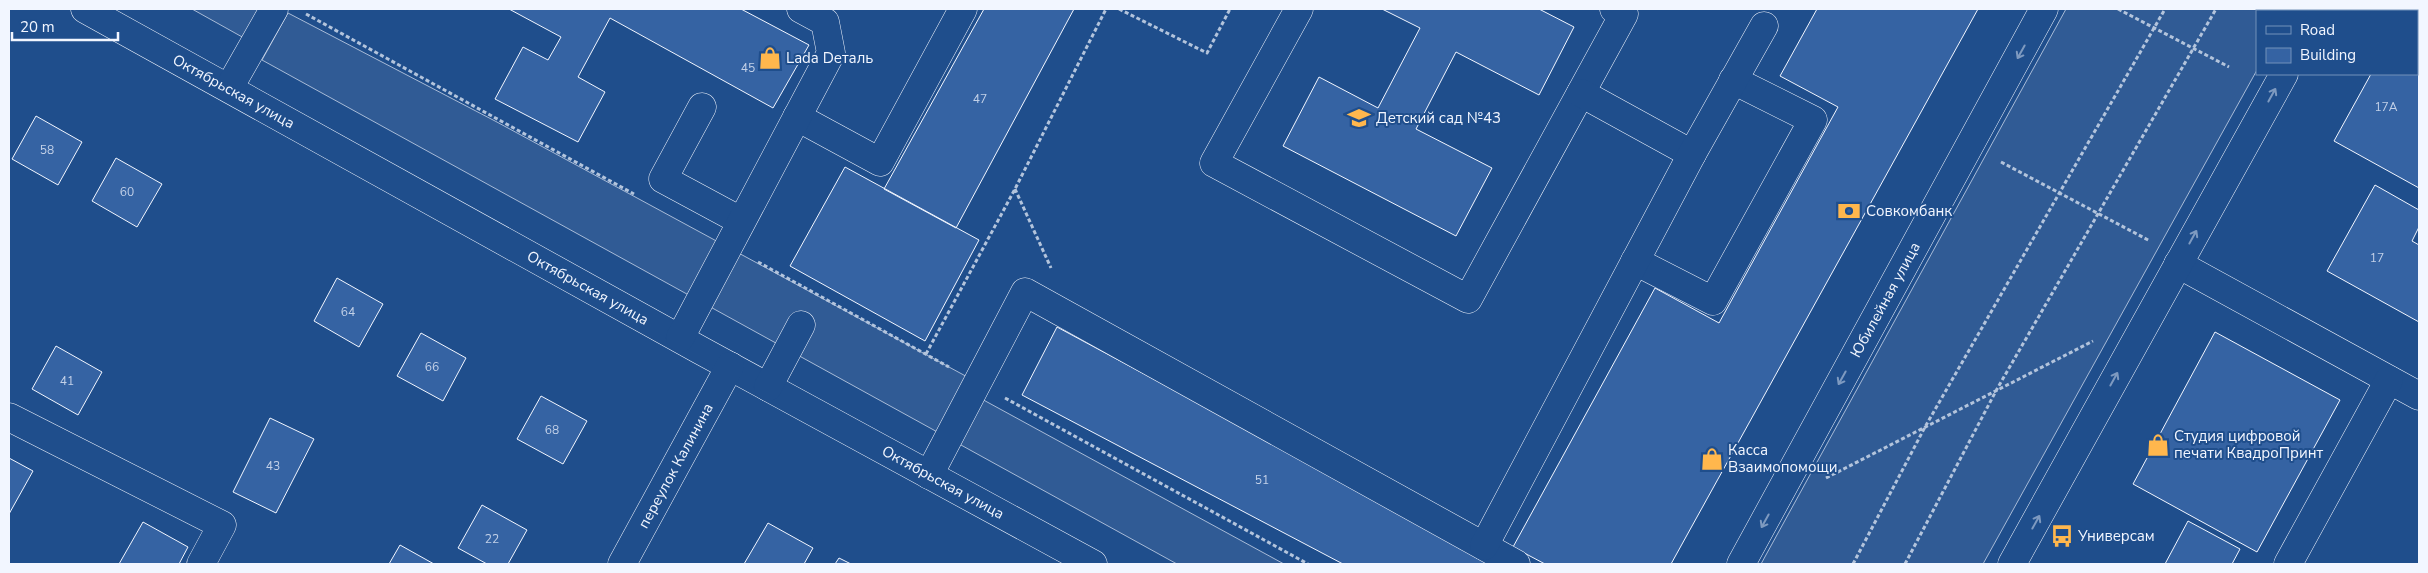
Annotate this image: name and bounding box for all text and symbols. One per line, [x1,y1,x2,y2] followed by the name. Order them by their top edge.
[12,10,119,42] scale bar
[2256,10,2418,75] legend
[20,17,55,37] text: 20 m
[2300,20,2335,40] text: Road
[2016,44,2026,59] one-way arrow
[757,45,783,71] shop icon: Lada Dеталь
[2300,45,2356,65] text: Building
[786,48,873,68] place label: Lada Dеталь
[169,50,298,133] street label: Октябрьская улица
[741,60,755,76] house number: 45
[2267,88,2277,103] one-way arrow
[973,91,987,107] house number: 47
[2374,99,2398,115] house number: 17А
[1346,105,1372,131] school or university icon: Детский сад №43
[1376,108,1501,128] place label: Детский сад №43
[40,142,54,158] house number: 58
[120,184,134,200] house number: 60
[1836,198,1862,224] bank icon: Совкомбанк
[1866,201,1952,221] place label: Совкомбанк
[2188,230,2198,245] one-way arrow
[1846,239,1925,361] street label: Юбилейная улица
[523,246,652,330] street label: Октябрьская улица
[2370,250,2384,266] house number: 17
[341,304,355,320] house number: 64
[425,359,439,375] house number: 66
[1837,371,1847,385] one-way arrow
[60,373,74,389] house number: 41
[2110,373,2120,387] one-way arrow
[633,400,718,532] street label: переулок Калинина
[545,422,559,438] house number: 68
[2174,426,2324,463] place label: Студия цифровой печати КвадроПринт
[2145,432,2171,458] shop icon: Студия цифровой печати КвадроПринт
[1728,440,1838,477] place label: Касса Взаимопомощи
[878,441,1008,524] street label: Октябрьская улица
[1699,446,1725,472] shop icon: Касса Взаимопомощи
[266,458,280,474] house number: 43
[1255,472,1269,488] house number: 51
[1759,513,1769,528] one-way arrow
[2031,514,2041,529] one-way arrow
[2049,523,2075,549] bus stop icon: Универсам
[2077,526,2155,546] place label: Универсам
[485,531,499,547] house number: 22

